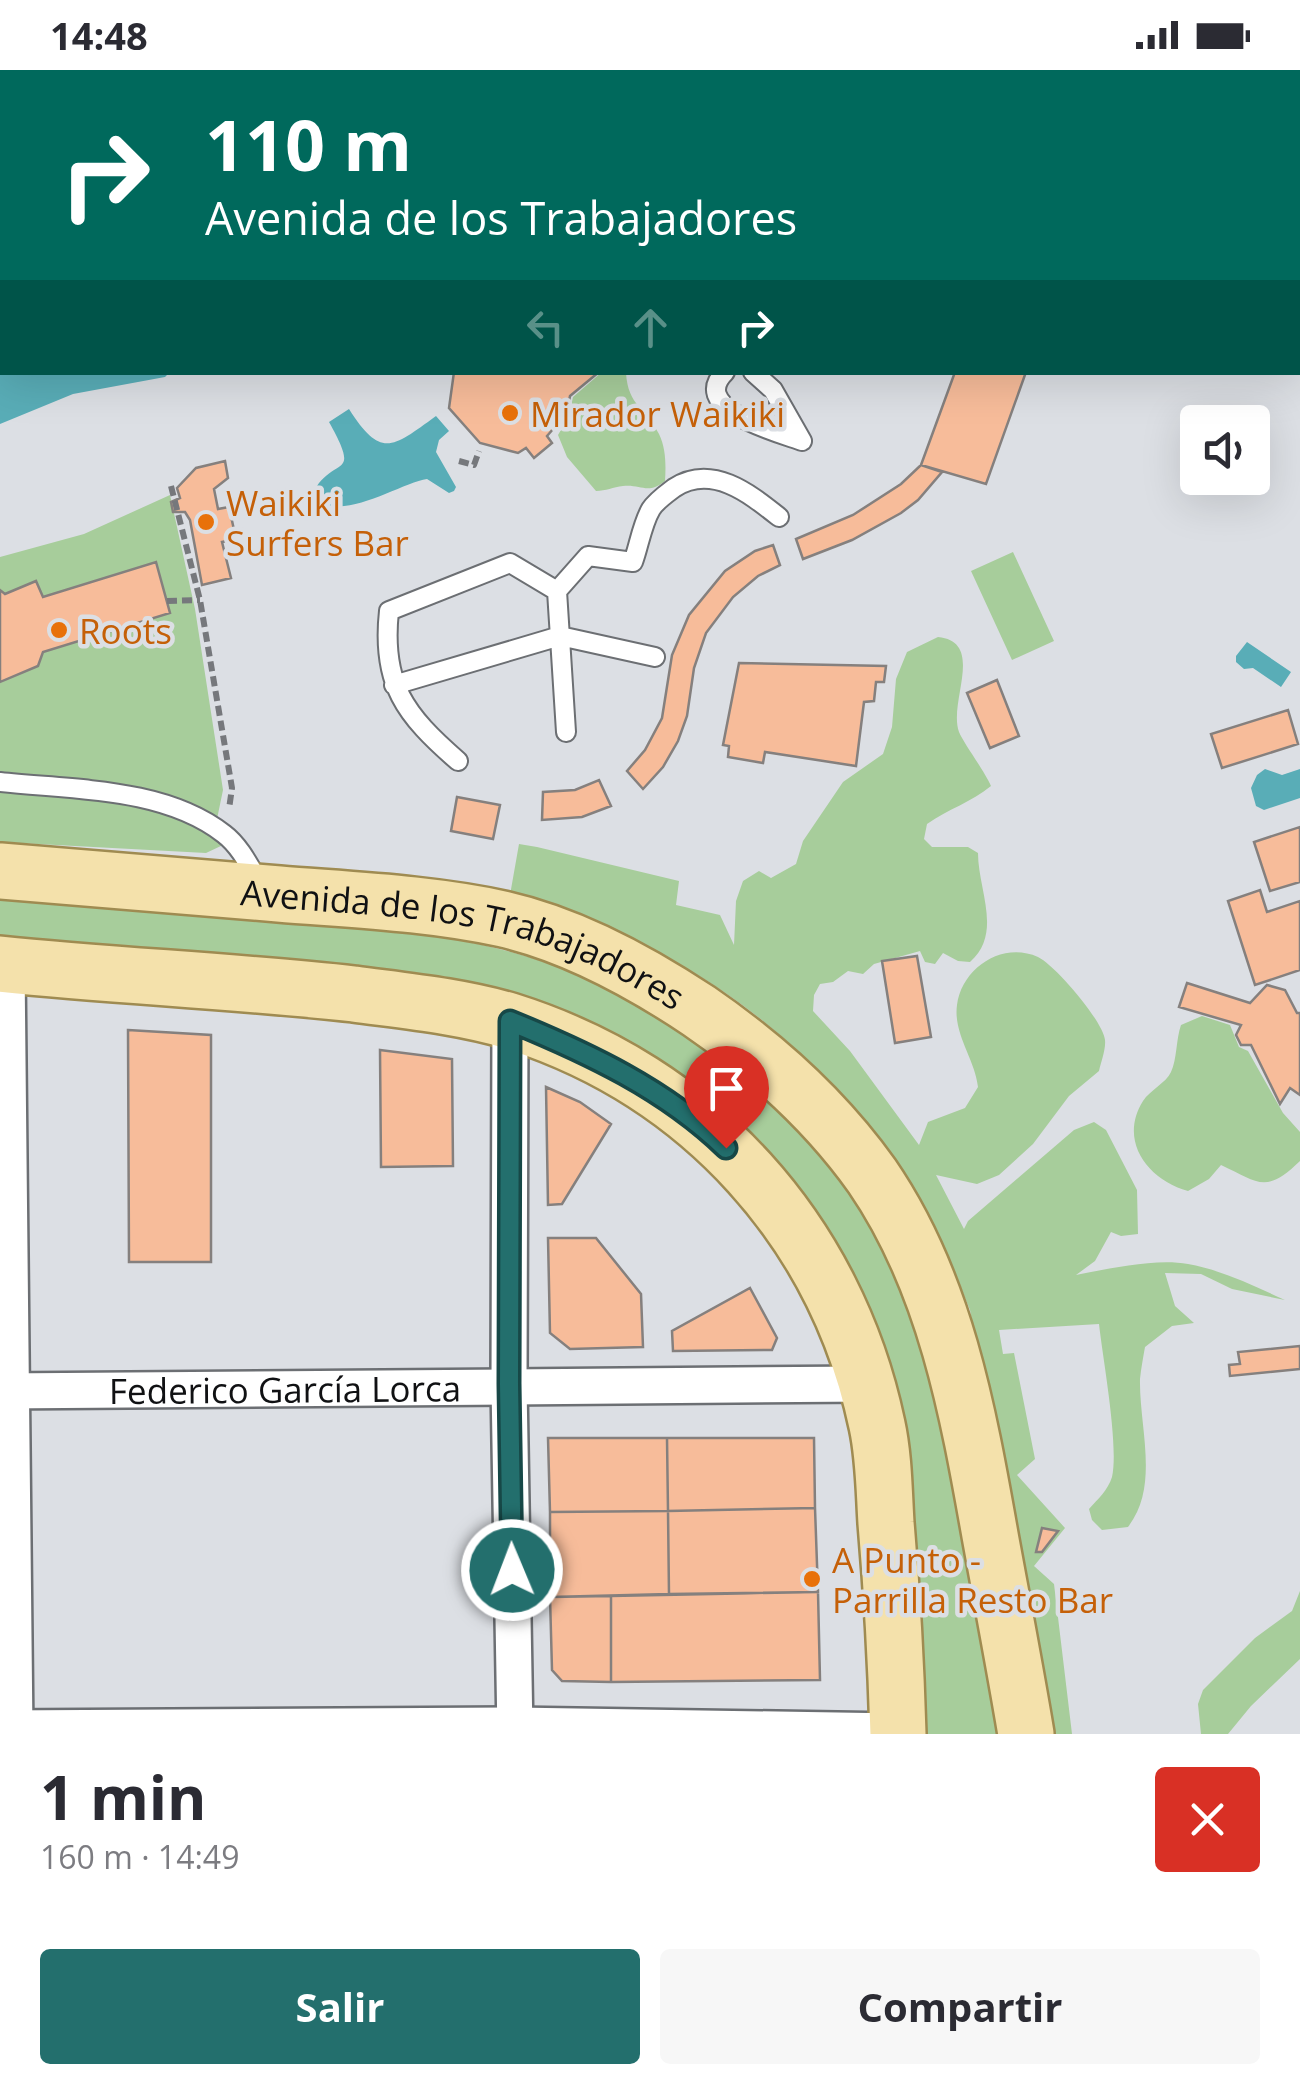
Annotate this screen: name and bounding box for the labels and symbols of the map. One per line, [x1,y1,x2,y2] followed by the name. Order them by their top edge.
[530,390,785,437] place label: Mirador Waikiki
[499,402,521,424] marker: Mirador Waikiki
[226,479,409,566] place label: Waikiki Surfers Bar
[195,511,217,533] marker: Waikiki Surfers Bar
[79,607,172,654] place label: Roots
[48,619,70,641] marker: Roots
[239,868,694,1020] street label: Avenida de los Trabajadores
[684,1046,769,1149] pin
[109,1364,461,1414] street label: Federico García Lorca
[460,1518,564,1622] position arrow
[832,1536,1113,1623] place label: A Punto - Parrilla Resto Bar
[801,1568,823,1590] marker: A Punto - Parrilla Resto Bar

